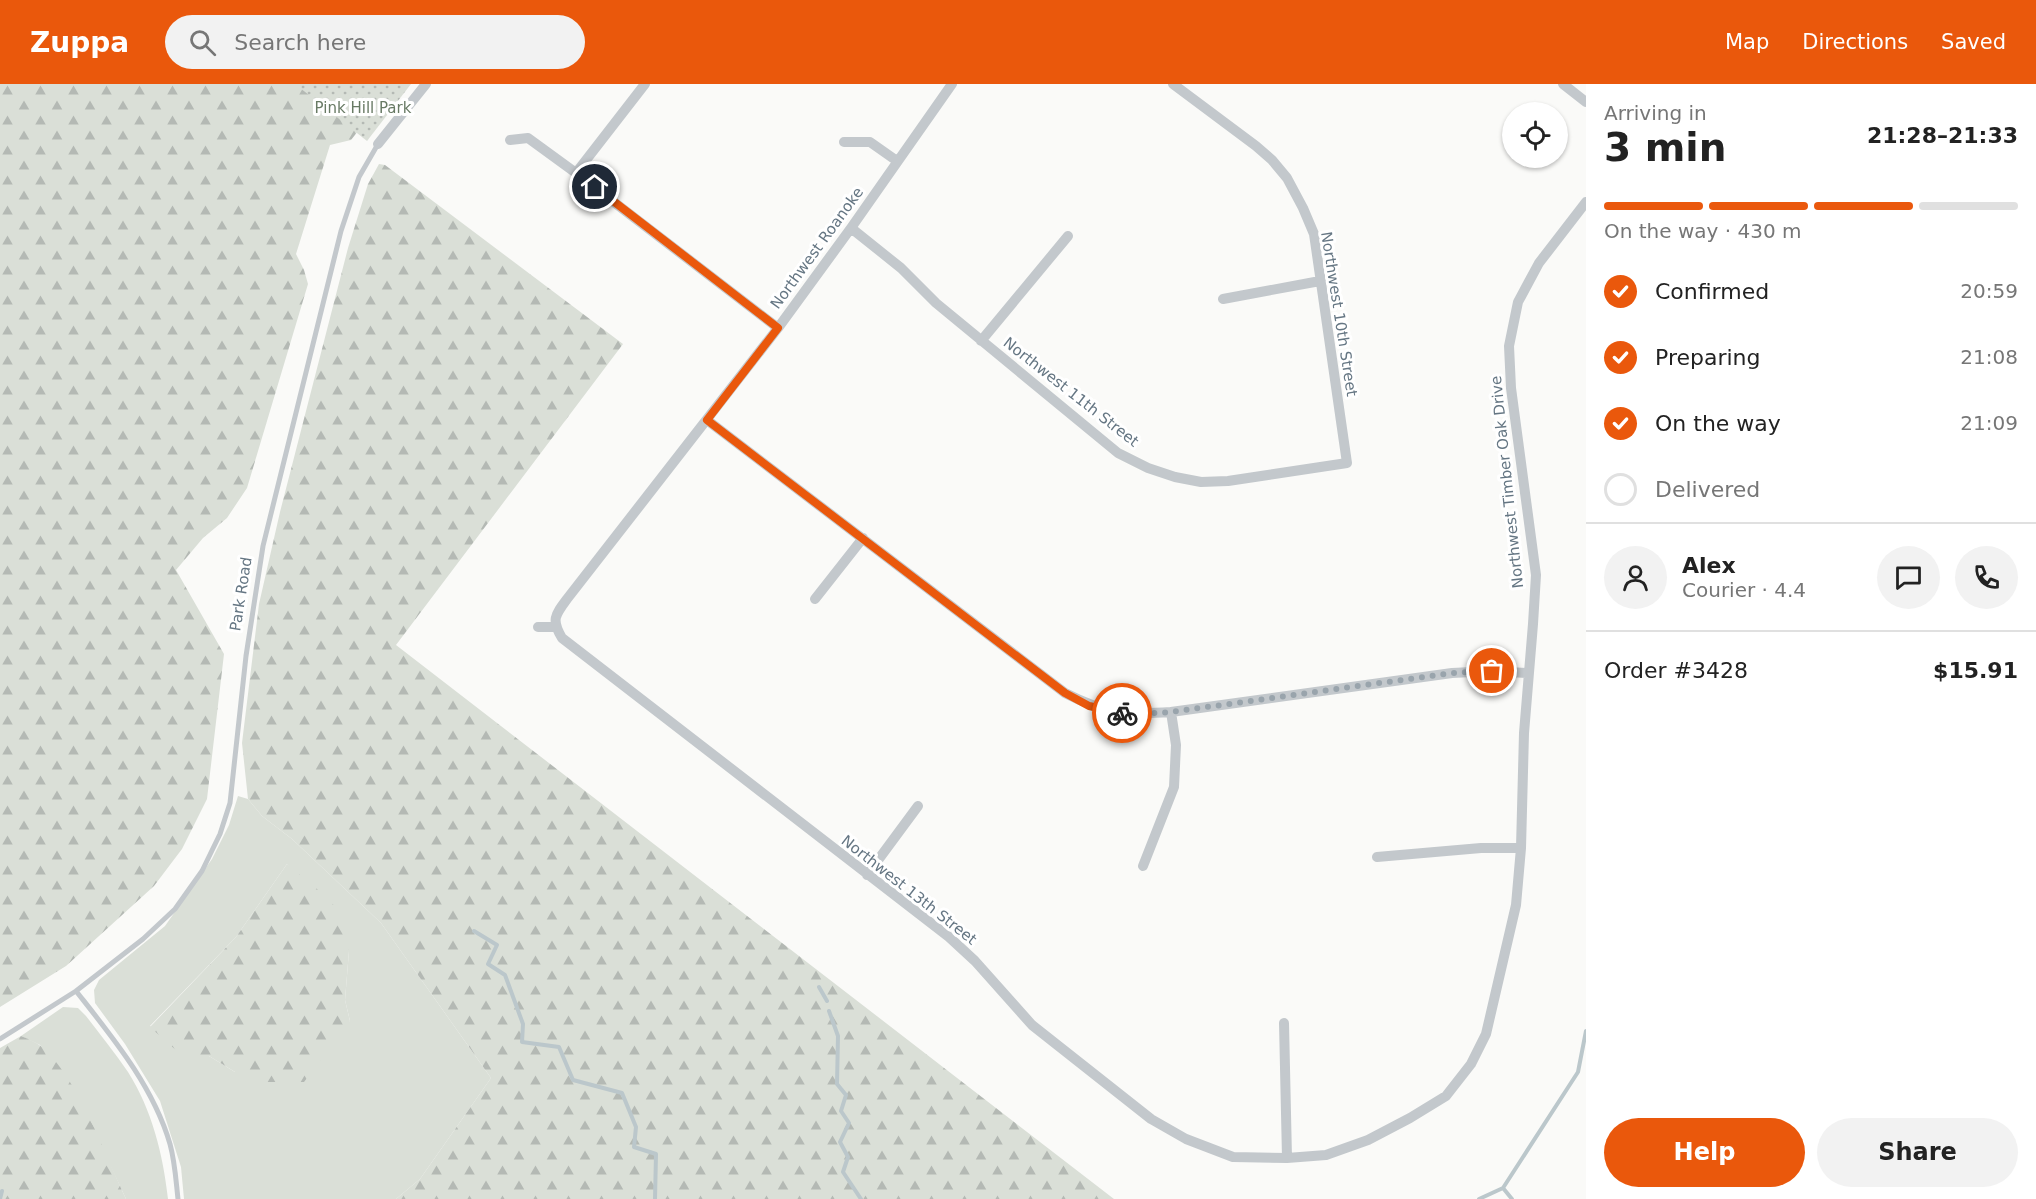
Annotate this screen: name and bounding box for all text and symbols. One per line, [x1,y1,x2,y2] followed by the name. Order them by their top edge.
[165,15,585,69] search box
[30,26,129,59] text: Zuppa
[186,26,219,59] icon: search
[234,30,366,55] text: Search here
[1725,30,1769,54] text: Map
[1802,30,1908,54] text: Directions
[1941,30,2006,54] text: Saved
[315,99,412,117] park label: Pink Hill Park
[1604,101,1707,125] text: Arriving in
[1502,102,1568,168] map controls
[1502,102,1568,168] button: locate
[1867,123,2018,148] text: 21:28–21:33
[1604,125,1726,170] text: 3 min
[569,161,620,212] pin
[578,170,611,203] icon: home
[767,184,867,312] street label: Northwest Roanoke
[1604,219,1802,243] text: On the way · 430 m
[1317,230,1361,398] street label: Northwest 10th Street
[1604,275,1637,308] icon: check
[1655,279,1769,304] text: Confirmed
[1960,279,2018,303] text: 20:59
[1000,334,1142,450] street label: Northwest 11th Street
[1604,341,1637,374] icon: check
[1655,345,1761,370] text: Preparing
[1960,345,2018,369] text: 21:08
[1487,375,1527,589] street label: Northwest Timber Oak Drive
[1604,407,1637,440] icon: check
[1655,411,1781,436] text: On the way
[1960,411,2018,435] text: 21:09
[1655,477,1760,502] text: Delivered
[1604,546,1667,609] button: person
[1877,546,1940,609] button: chat
[1955,546,2018,609] button: phone
[1682,553,1736,578] text: Alex
[226,556,256,632] street label: Park Road
[1682,578,1806,602] text: Courier · 4.4
[1466,645,1517,696] pin
[1475,654,1508,687] icon: bag
[1604,658,1748,683] text: Order #3428
[1933,658,2018,683] text: $15.91
[1092,683,1152,743] courier
[1106,697,1139,730] icon: bike
[838,832,980,948] street label: Northwest 13th Street
[1604,1118,1805,1187] button: Help
[1817,1118,2018,1187] button: Share

